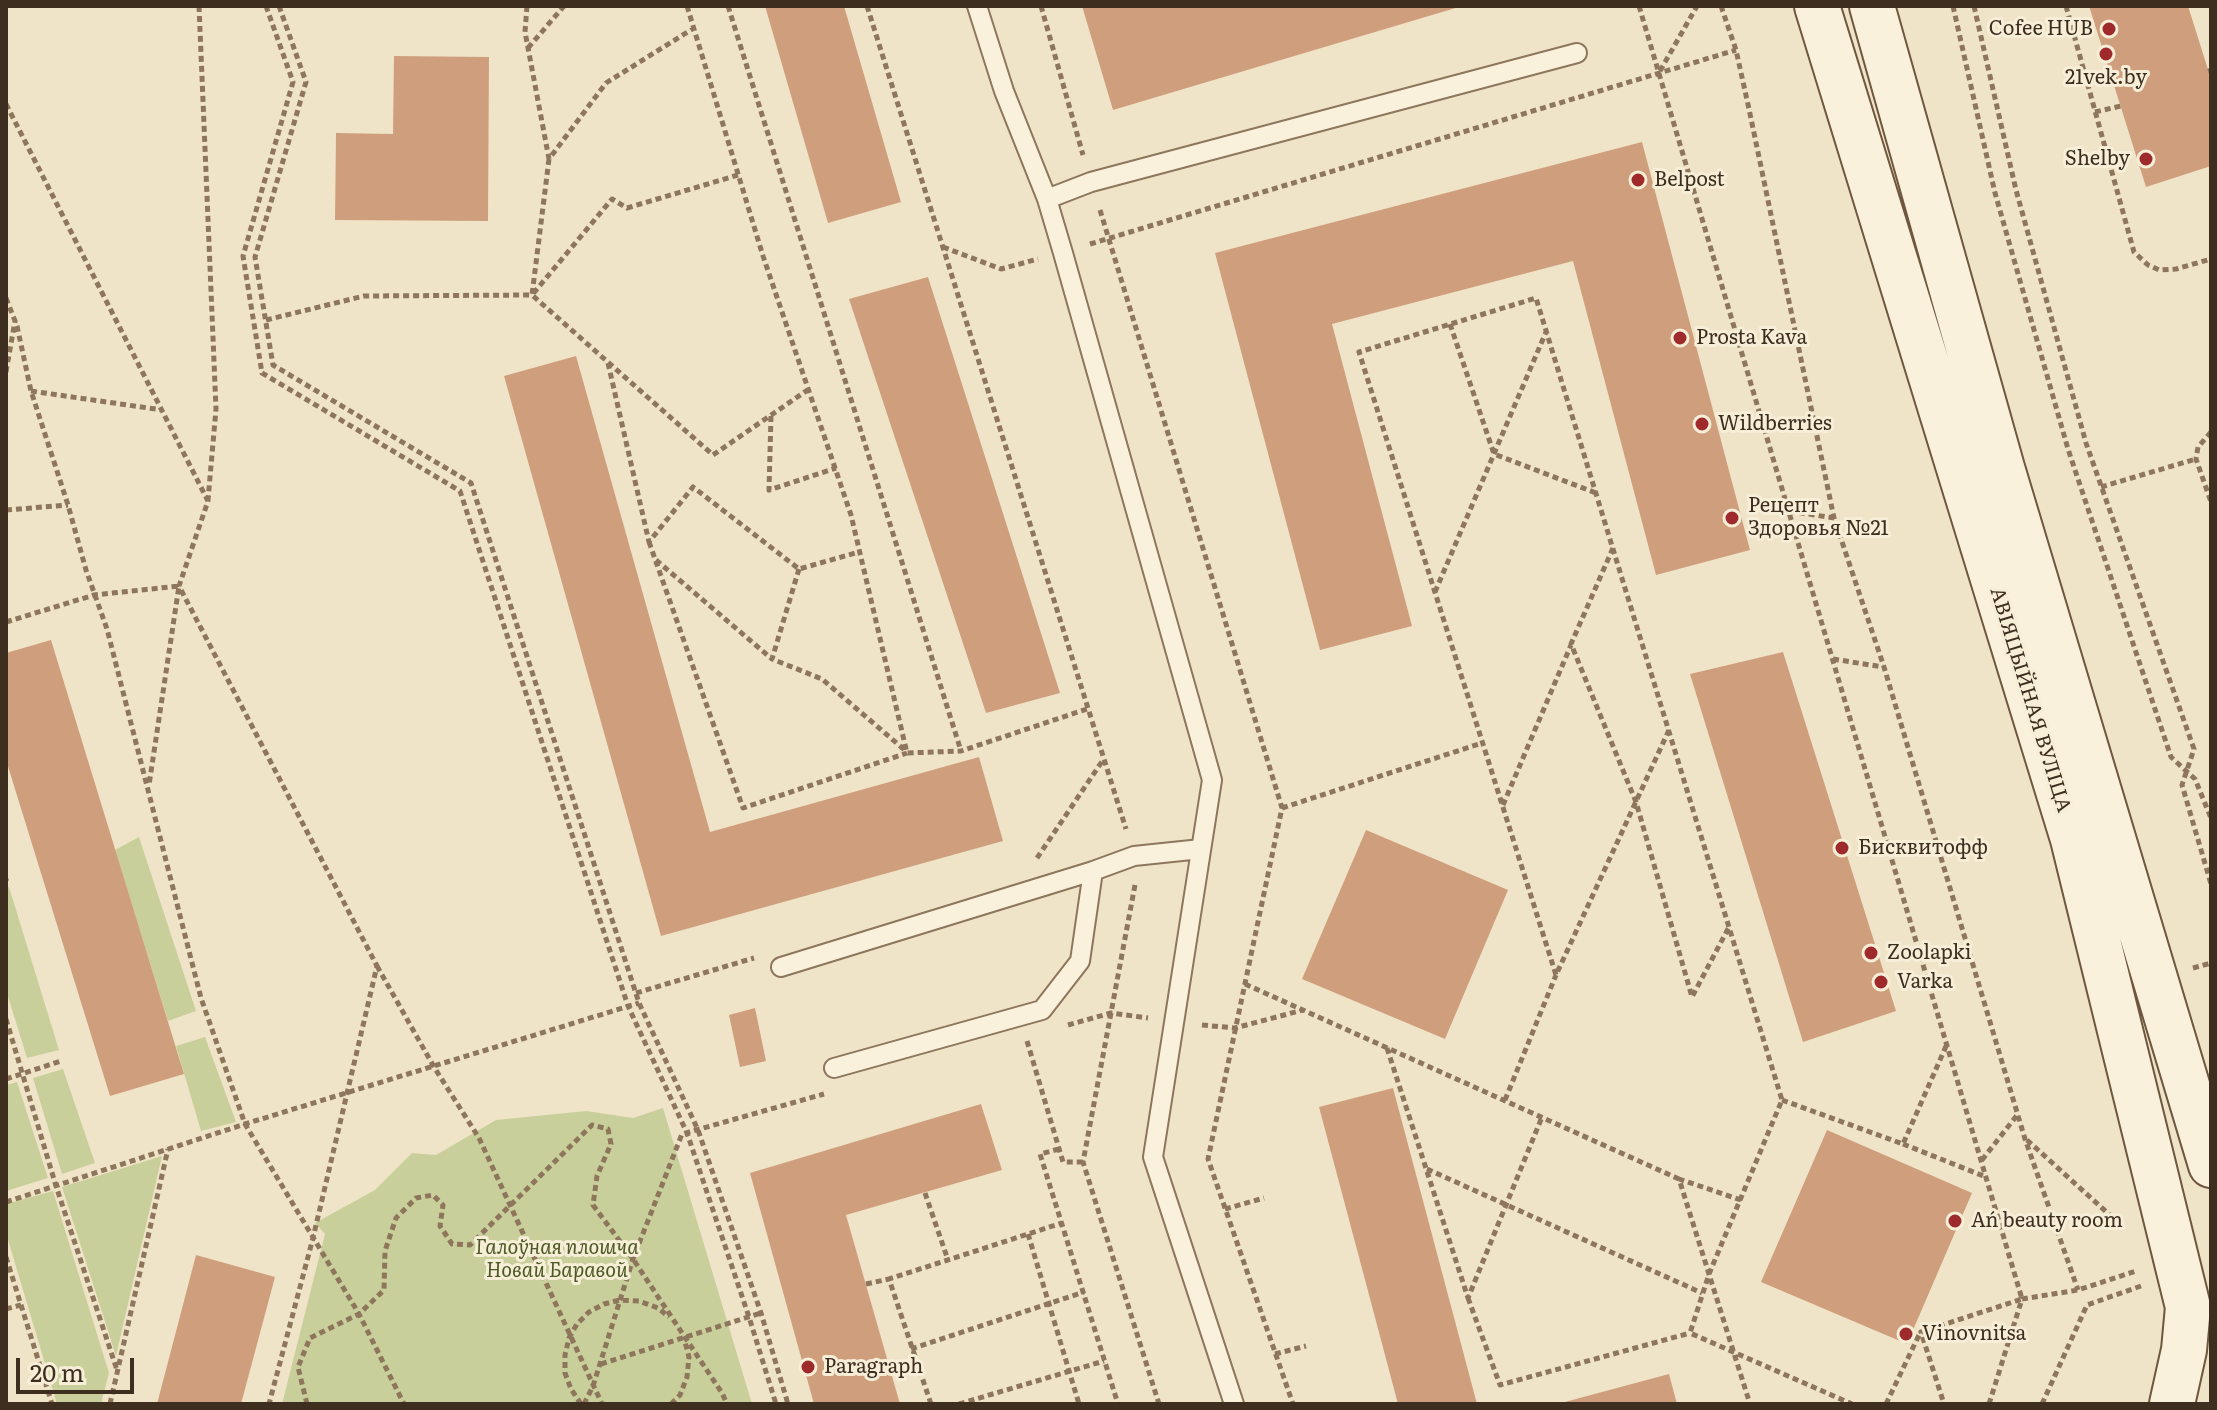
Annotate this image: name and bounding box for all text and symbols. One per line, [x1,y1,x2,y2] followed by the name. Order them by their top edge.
[1989,17,2093,41] place label: Cofee HUB
[2100,20,2118,38] marker: Cofee HUB
[2097,45,2115,63] marker: 21vek.by
[2065,66,2147,90] place label: 21vek.by
[2065,147,2130,171] place label: Shelby
[2137,150,2155,168] marker: Shelby
[1654,168,1725,192] place label: Belpost
[1629,171,1647,189] marker: Belpost
[1696,326,1807,350] place label: Prosta Kava
[1671,329,1689,347] marker: Prosta Kava
[1718,412,1832,436] place label: Wildberries
[1693,415,1711,433] marker: Wildberries
[1748,494,1889,541] place label: Рецепт Здоровья №21
[1723,509,1741,527] marker: Рецепт Здоровья №21
[1984,585,2076,815] street label: АВІЯЦЫЙНАЯ ВУЛІЦА
[1858,836,1988,860] place label: Бисквитофф
[1833,839,1851,857] marker: Бисквитофф
[1887,941,1971,965] place label: Zoolapki
[1862,944,1880,962] marker: Zoolapki
[1897,970,1953,994] place label: Varka
[1872,973,1890,991] marker: Varka
[1971,1209,2123,1233] place label: Ań beauty room
[1946,1212,1964,1230] marker: Ań beauty room
[475,1236,639,1283] park label: Галоўная плошча Новай Баравой
[1922,1322,2026,1346] place label: Vinovnitsa
[1897,1325,1915,1343] marker: Vinovnitsa
[20,1342,138,1392] scale bar
[30,1354,84,1389] text: 20 m
[824,1355,923,1379] place label: Paragraph
[799,1358,817,1376] marker: Paragraph

